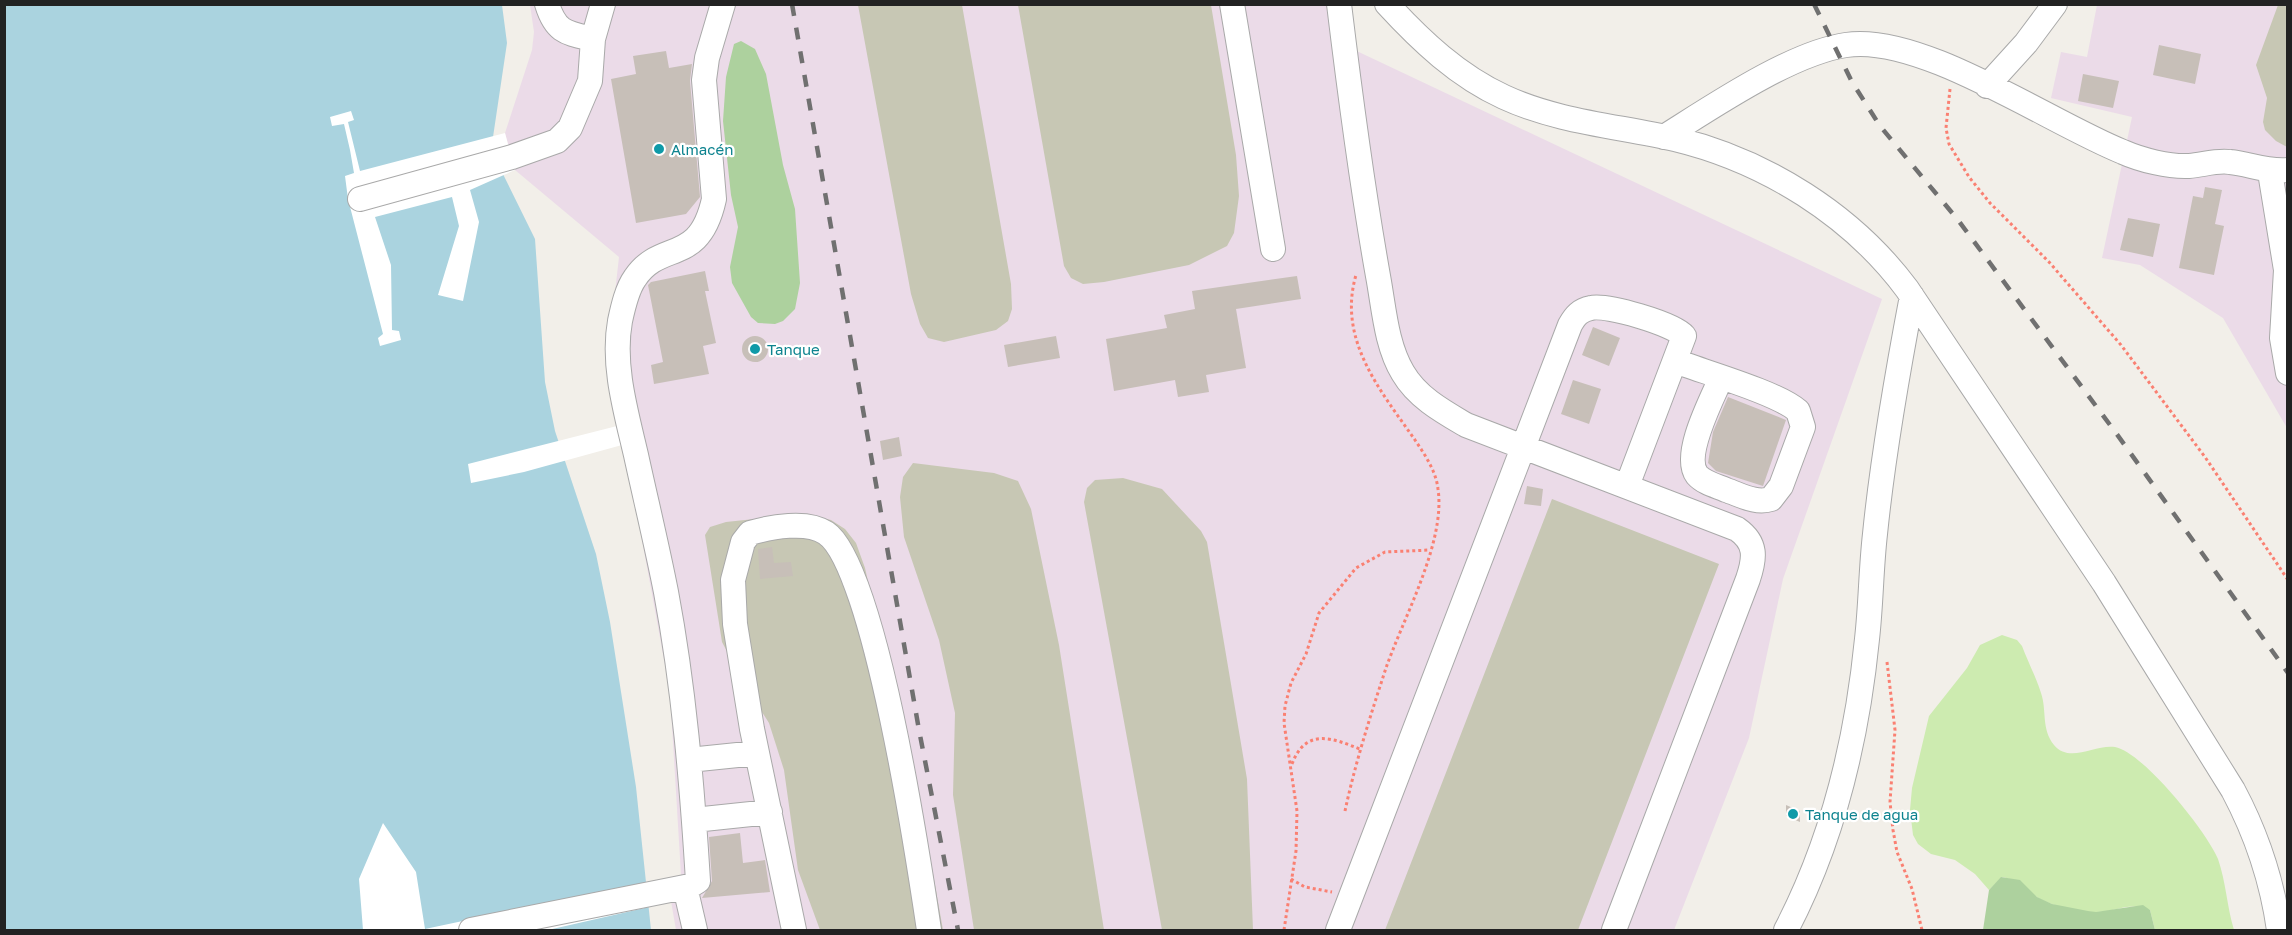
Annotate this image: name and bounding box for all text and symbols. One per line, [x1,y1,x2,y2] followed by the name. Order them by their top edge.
[671,140,733,158] place label: Almacén
[652,142,666,156] marker: Almacén
[767,340,820,358] place label: Tanque
[748,342,762,356] marker: Tanque
[1805,805,1918,823] place label: Tanque de agua
[1786,807,1800,821] marker: Tanque de agua

